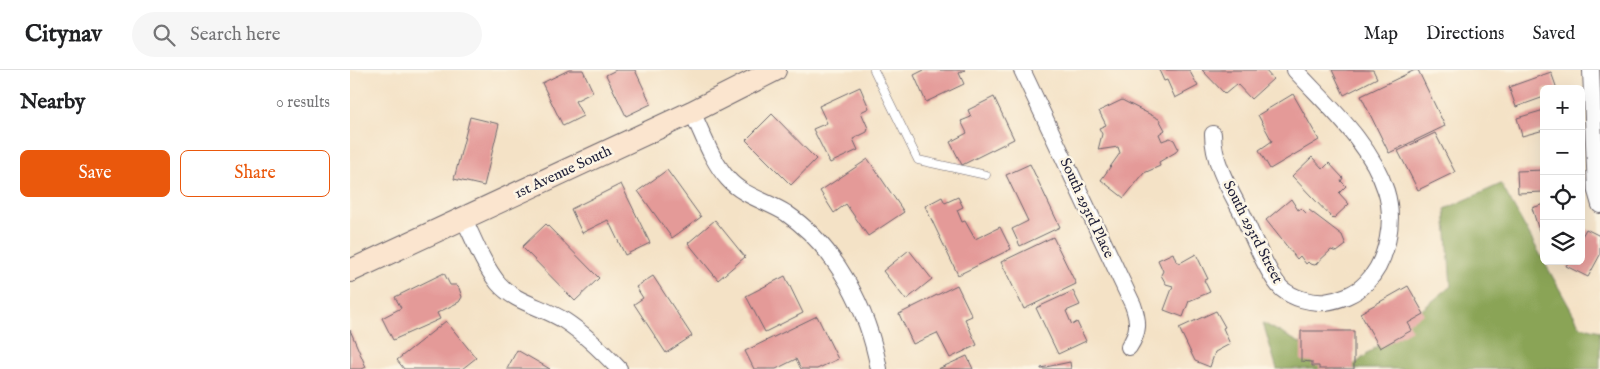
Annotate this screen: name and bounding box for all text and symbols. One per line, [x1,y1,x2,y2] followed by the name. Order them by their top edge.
[132,12,482,57] search box
[25,19,102,50] text: Citynav
[150,21,178,49] icon: search
[190,23,281,47] text: Search here
[1364,23,1398,46] text: Map
[1426,23,1504,46] text: Directions
[1532,23,1575,46] text: Saved
[1540,85,1585,265] map controls
[1540,85,1585,130] button: +
[20,89,85,116] text: Nearby
[276,93,330,113] text: 0 results
[1540,130,1585,175] button: −
[511,141,615,203] street label: 1st Avenue South
[20,150,170,197] button: Save
[180,150,330,197] button: Share
[1055,155,1119,261] street label: South 293rd Place
[1540,175,1585,220] button: locate
[1219,177,1287,287] street label: South 293rd Street
[1540,220,1585,265] button: layers

